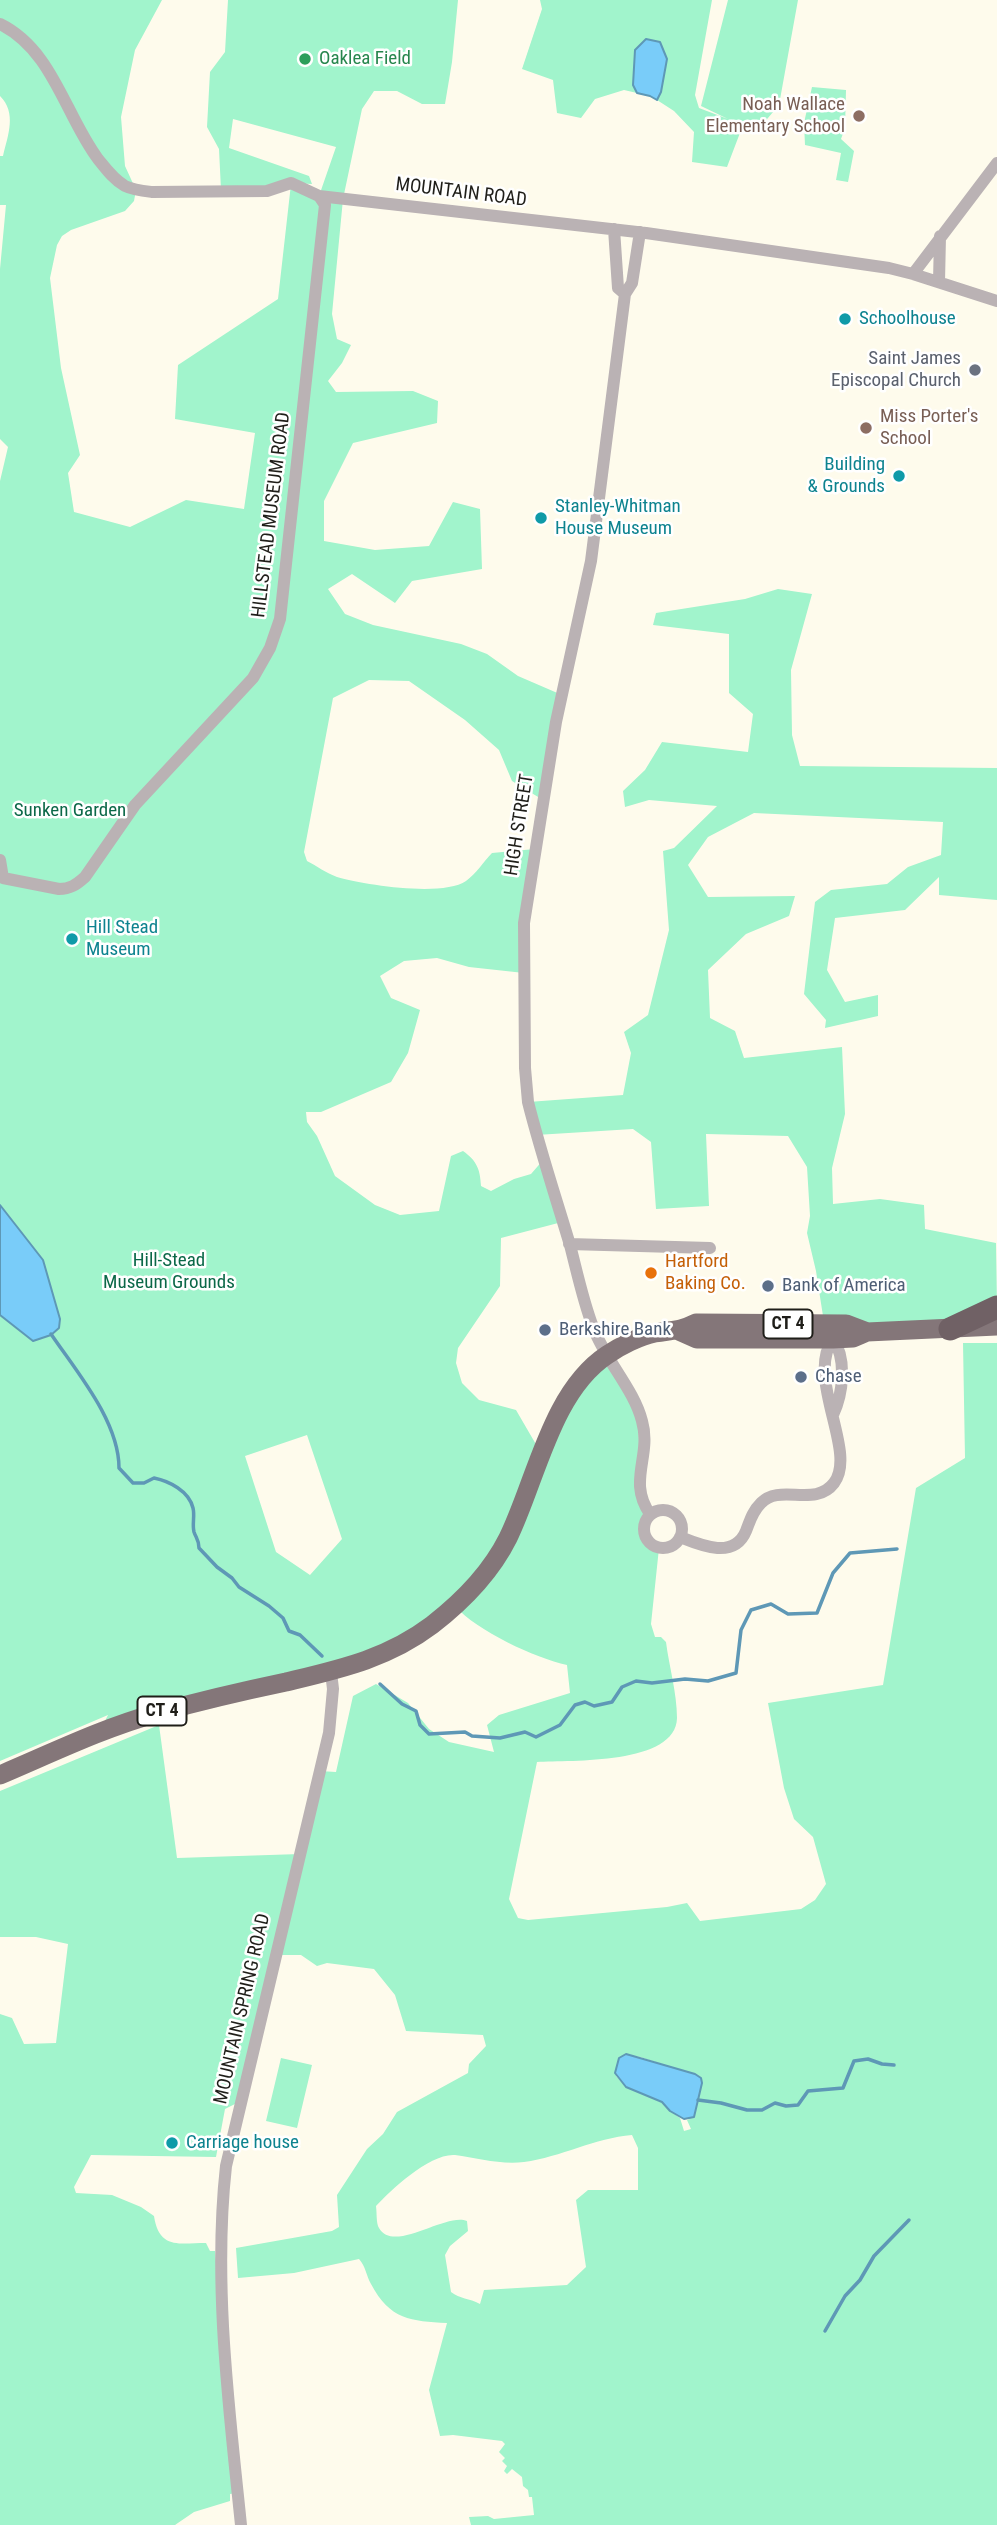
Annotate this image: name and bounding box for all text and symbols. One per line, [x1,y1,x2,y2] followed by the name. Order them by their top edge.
[319,48,411,70] place label: Oaklea Field
[297,51,313,67] marker: Oaklea Field
[706,94,845,138] place label: Noah Wallace Elementary School
[851,108,867,124] marker: Noah Wallace Elementary School
[394,174,528,212] street label: MOUNTAIN ROAD
[859,308,956,330] place label: Schoolhouse
[837,311,853,327] marker: Schoolhouse
[831,348,961,392] place label: Saint James Episcopal Church
[967,362,983,378] marker: Saint James Episcopal Church
[880,406,978,450] place label: Miss Porter's School
[248,411,296,619] street label: HILLSTEAD MUSEUM ROAD
[858,420,874,436] marker: Miss Porter's School
[807,454,885,498] place label: Building & Grounds
[891,468,907,484] marker: Building & Grounds
[555,496,681,540] place label: Stanley-Whitman House Museum
[533,510,549,526] marker: Stanley-Whitman House Museum
[501,773,539,877] street label: HIGH STREET
[14,800,126,822] park label: Sunken Garden
[86,917,158,961] place label: Hill Stead Museum
[64,931,80,947] marker: Hill Stead Museum
[103,1250,235,1294] park label: Hill-Stead Museum Grounds
[665,1251,746,1295] place label: Hartford Baking Co.
[643,1265,659,1281] marker: Hartford Baking Co.
[782,1275,906,1297] place label: Bank of America
[760,1278,776,1294] marker: Bank of America
[764,1310,812,1338] road number: CT 4
[559,1319,671,1341] place label: Berkshire Bank
[537,1322,553,1338] marker: Berkshire Bank
[815,1366,862,1388] place label: Chase
[793,1369,809,1385] marker: Chase
[138,1696,186,1726] road number: CT 4
[210,1912,276,2106] street label: MOUNTAIN SPRING ROAD
[186,2132,299,2154] place label: Carriage house
[164,2135,180,2151] marker: Carriage house

